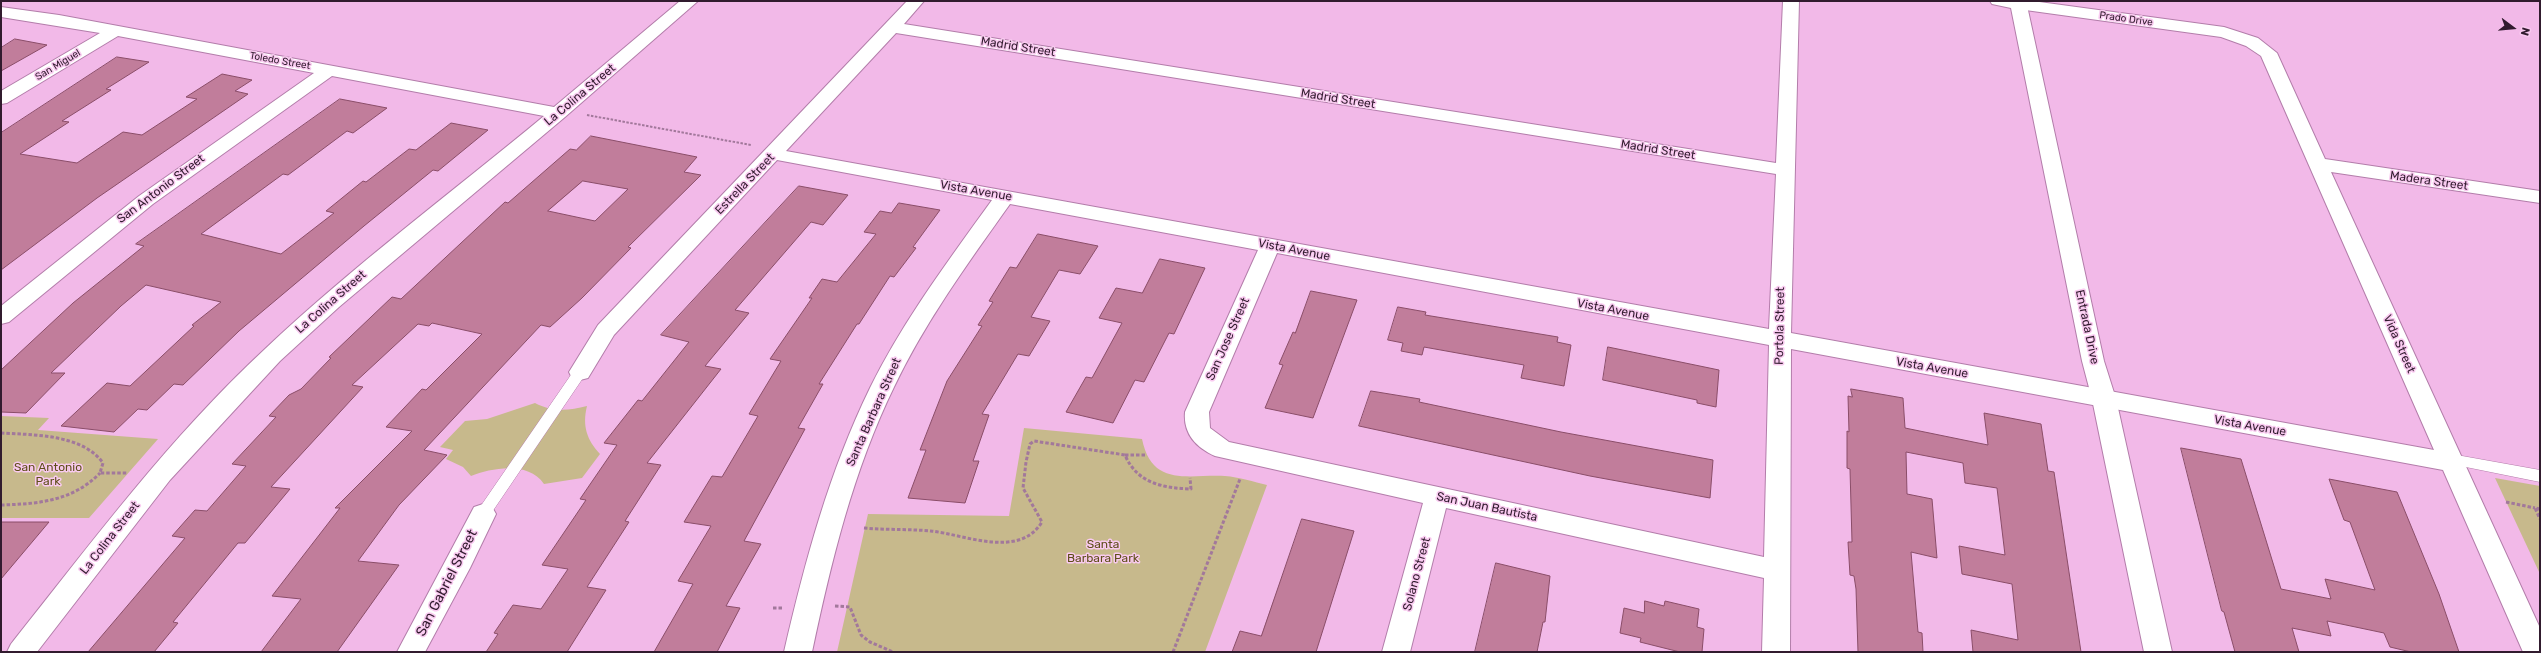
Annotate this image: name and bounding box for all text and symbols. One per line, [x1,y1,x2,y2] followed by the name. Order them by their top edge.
[2493,8,2533,48] north arrow
[2098,9,2154,29] street label: Prado Drive
[2518,26,2532,37] text: N
[980,34,1056,60] street label: Madrid Street
[33,47,83,83] street label: San Miguel
[249,50,311,72] street label: Toledo Street
[541,61,619,129] street label: La Colina Street
[1300,86,1376,112] street label: Madrid Street
[1620,137,1696,163] street label: Madrid Street
[712,150,778,218] street label: Estrella Street
[114,151,208,227] street label: San Antonio Street
[2389,168,2469,194] street label: Madera Street
[939,178,1013,204] street label: Vista Avenue
[1257,236,1331,264] street label: Vista Avenue
[293,268,369,336] street label: La Colina Street
[1772,287,1788,365] street label: Portola Street
[2072,288,2102,366] street label: Entrada Drive
[1203,295,1253,383] street label: San Jose Street
[1576,296,1650,324] street label: Vista Avenue
[2380,313,2418,375] street label: Vida Street
[1895,355,1969,381] street label: Vista Avenue
[844,356,904,468] street label: Santa Barbara Street
[2213,413,2287,439] street label: Vista Avenue
[14,461,82,489] park label: San Antonio Park
[1435,489,1539,525] street label: San Juan Bautista
[77,499,143,577] street label: La Colina Street
[413,527,481,639] street label: San Gabriel Street
[1400,536,1434,612] street label: Solano Street
[1067,538,1139,566] park label: Santa Barbara Park

